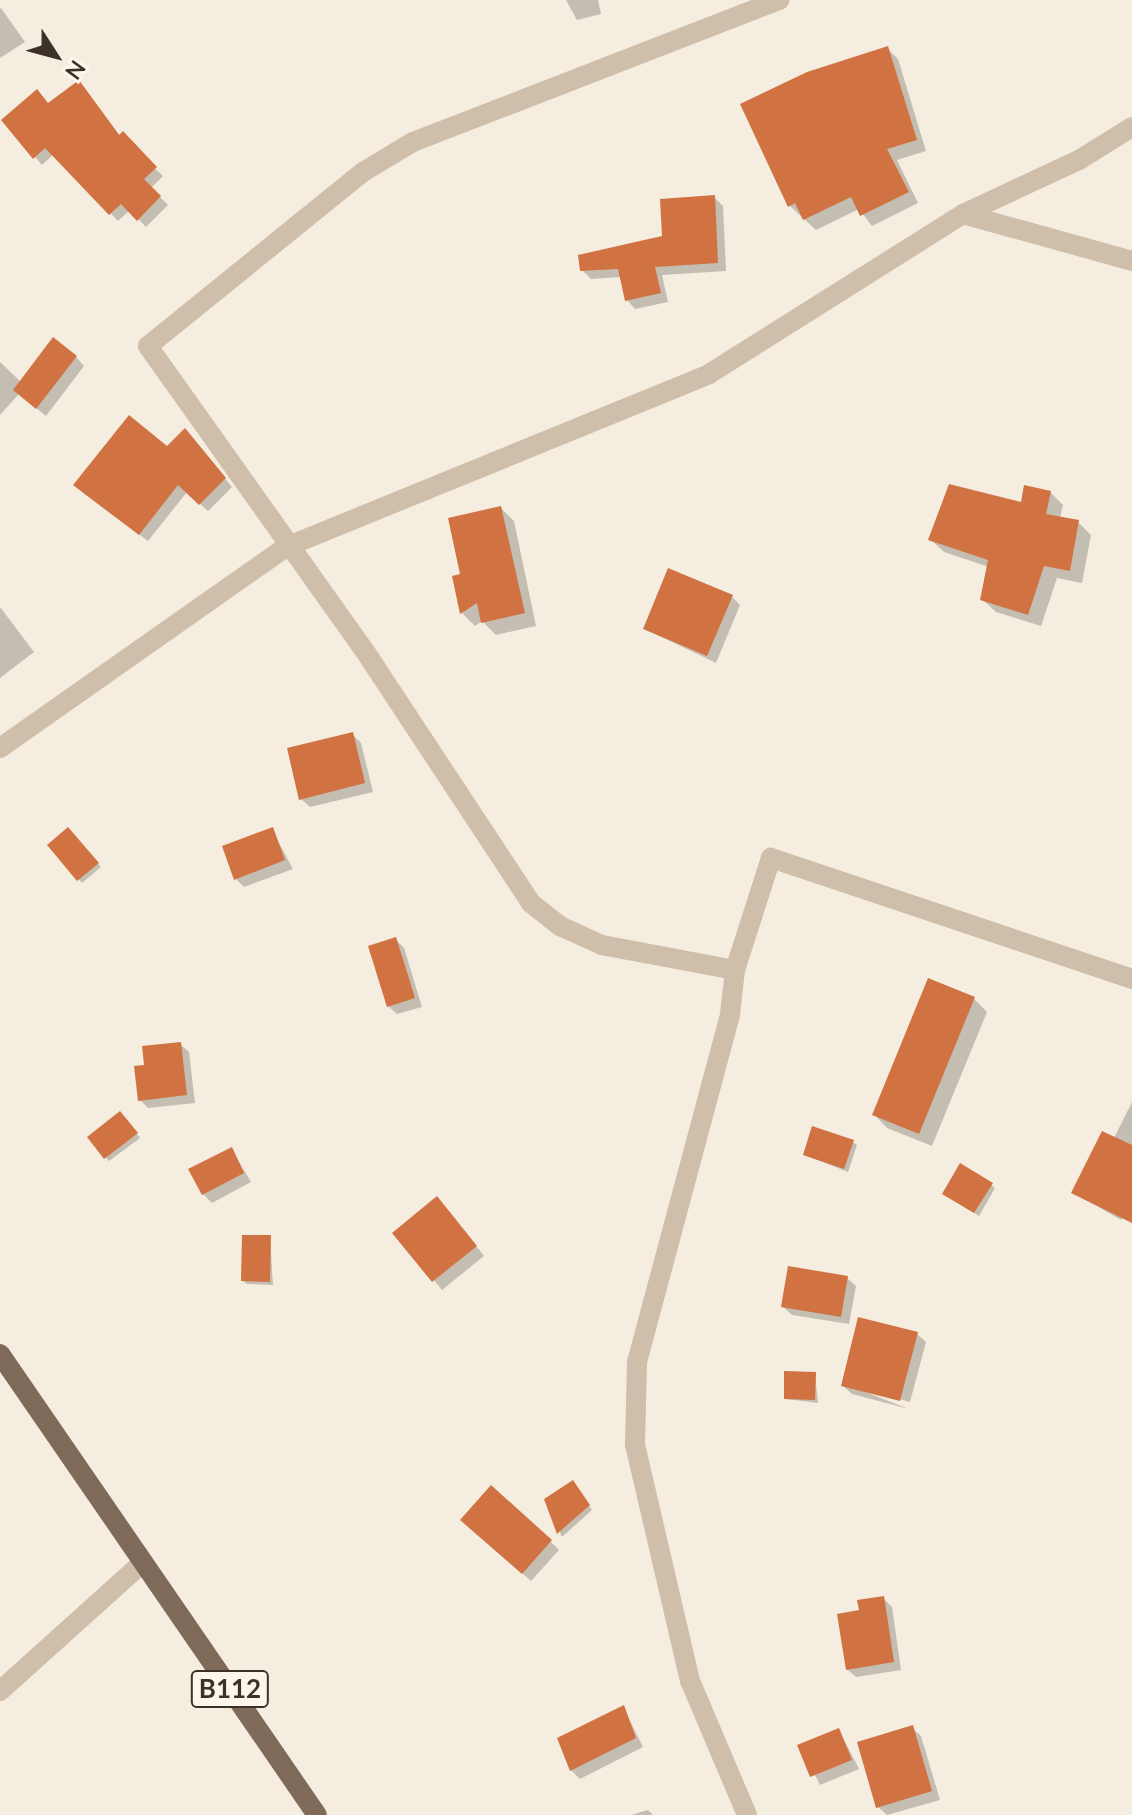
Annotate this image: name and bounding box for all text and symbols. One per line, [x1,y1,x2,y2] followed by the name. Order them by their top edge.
[16,16,96,96] north arrow
[60,56,92,85] text: N
[190,1667,270,1711] road number: B112

